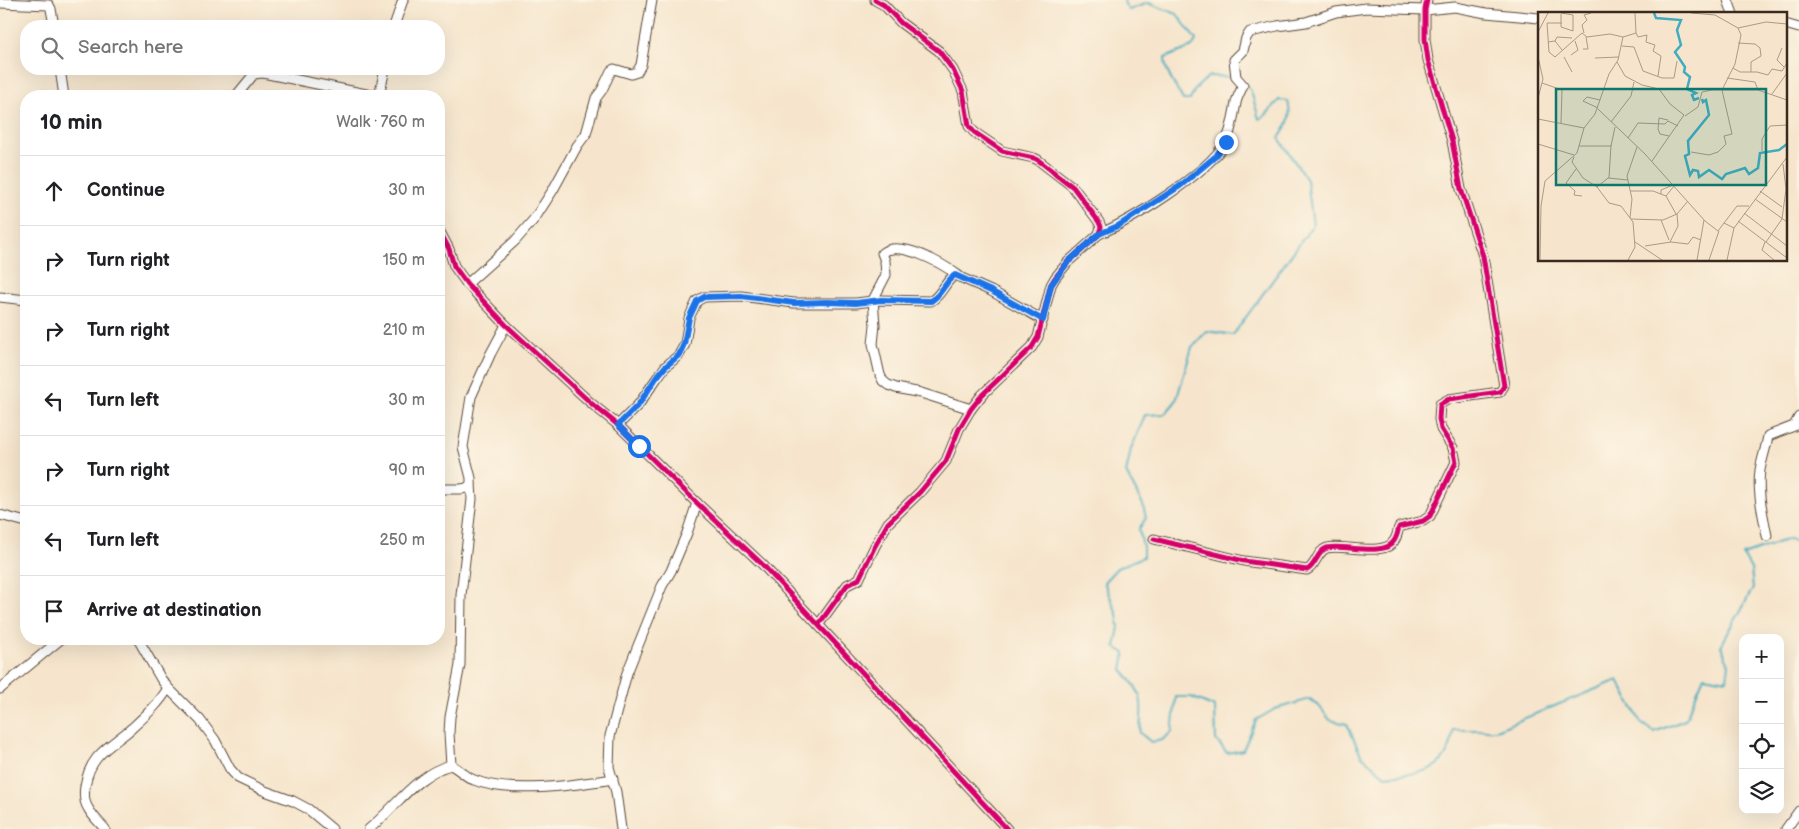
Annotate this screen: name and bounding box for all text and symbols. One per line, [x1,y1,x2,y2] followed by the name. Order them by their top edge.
[1538,12,1786,261] inset map
[20,20,445,75] search box
[38,34,66,62] icon: search
[78,36,183,59] text: Search here
[40,110,102,135] text: 10 min
[336,113,425,132] text: Walk · 760 m
[1215,131,1238,154] route end
[40,177,68,205] icon: ahead
[87,179,165,202] text: Continue
[388,181,425,200] text: 30 m
[40,247,68,275] icon: right
[87,249,170,272] text: Turn right
[383,251,425,270] text: 150 m
[40,317,68,345] icon: right
[87,319,170,342] text: Turn right
[383,321,425,340] text: 210 m
[40,387,68,415] icon: left
[87,389,159,412] text: Turn left
[388,391,425,410] text: 30 m
[628,435,651,458] route start
[40,457,68,485] icon: right
[87,459,170,482] text: Turn right
[389,461,425,480] text: 90 m
[40,527,68,555] icon: left
[87,529,159,552] text: Turn left
[379,531,425,550] text: 250 m
[40,597,68,625] icon: arrive
[87,599,262,622] text: Arrive at destination
[1739,634,1784,814] map controls
[1739,634,1784,679] button: +
[1739,679,1784,724] button: −
[1739,724,1784,769] button: locate
[1739,769,1784,814] button: layers

